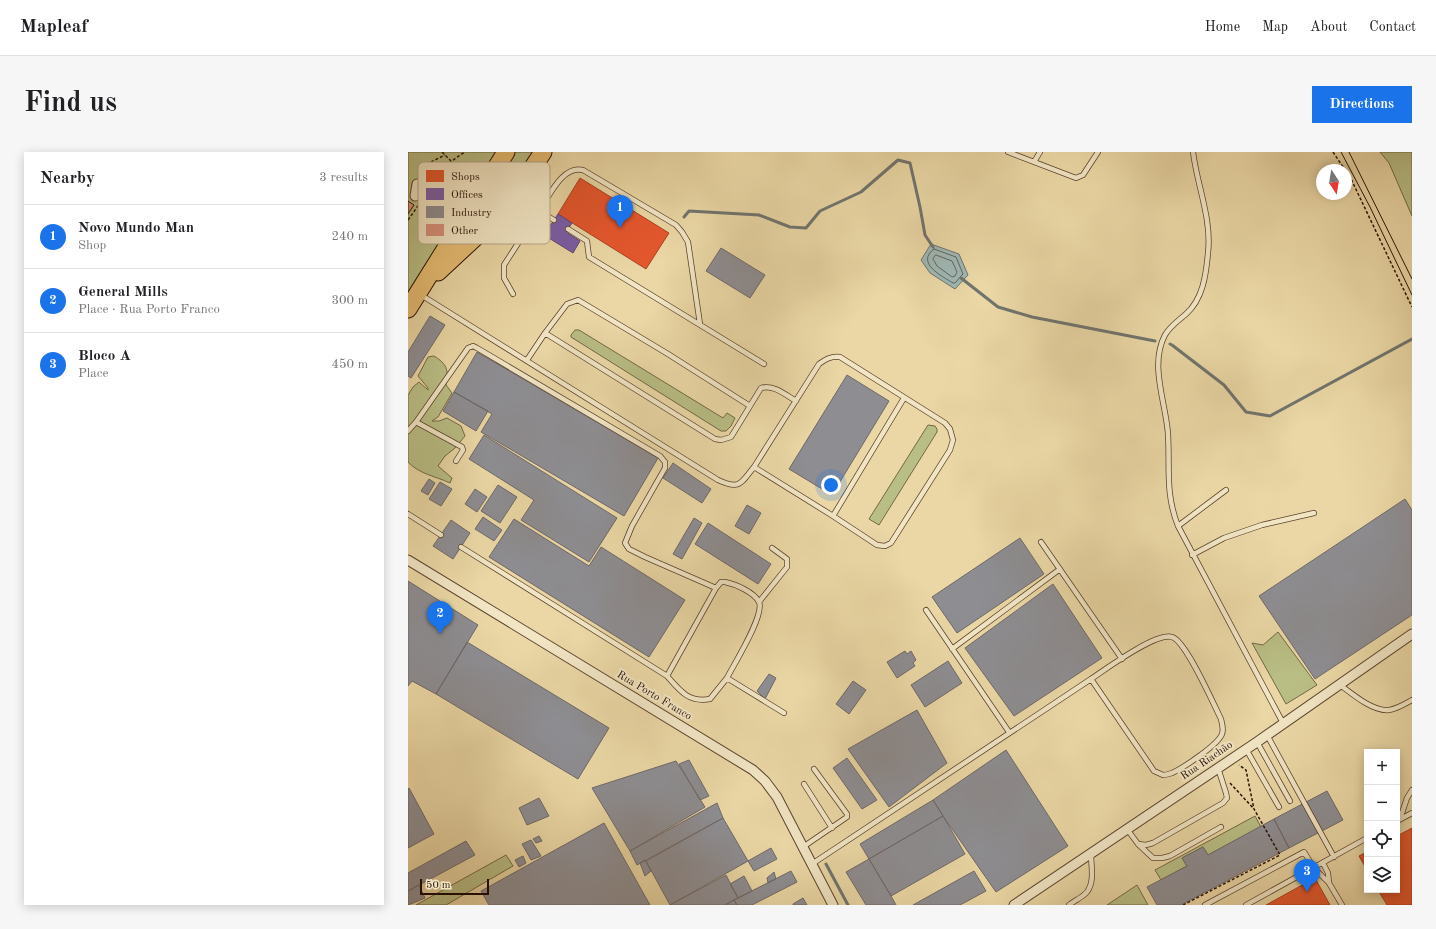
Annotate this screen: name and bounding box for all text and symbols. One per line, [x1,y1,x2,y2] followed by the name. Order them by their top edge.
[20,18,88,37] text: Mapleaf
[1205,20,1240,34] text: Home
[1262,20,1288,34] text: Map
[1310,20,1347,34] text: About
[1369,20,1416,34] text: Contact
[1312,86,1412,123] button: Directions
[24,90,117,118] text: Find us
[418,162,550,244] legend
[1316,164,1352,200] north arrow
[40,170,95,187] text: Nearby
[319,171,368,184] text: 3 results
[451,172,480,183] text: Shops
[451,190,483,201] text: Offices
[607,195,633,228] pin: 1
[451,208,492,219] text: Industry
[78,221,194,236] text: Novo Mundo Man
[451,226,479,237] text: Other
[49,230,57,243] text: 1
[331,230,368,243] text: 240 m
[78,239,106,252] text: Shop
[78,285,168,300] text: General Mills
[49,294,57,307] text: 2
[331,294,368,307] text: 300 m
[78,303,220,316] text: Place · Rua Porto Franco
[78,349,131,364] text: Bloco A
[49,358,57,371] text: 3
[331,358,368,371] text: 450 m
[78,367,108,380] text: Place
[821,475,841,495] your location
[427,601,453,634] pin: 2
[615,669,693,723] street label: Rua Porto Franco
[1179,740,1235,782] street label: Rua Riachão
[1364,749,1400,893] map controls
[1364,749,1400,785] button: +
[1364,785,1400,821] button: −
[1364,821,1400,857] button: locate
[1364,857,1400,893] button: layers
[1294,859,1320,892] pin: 3
[420,877,489,896] scale bar
[426,880,451,891] text: 50 m

